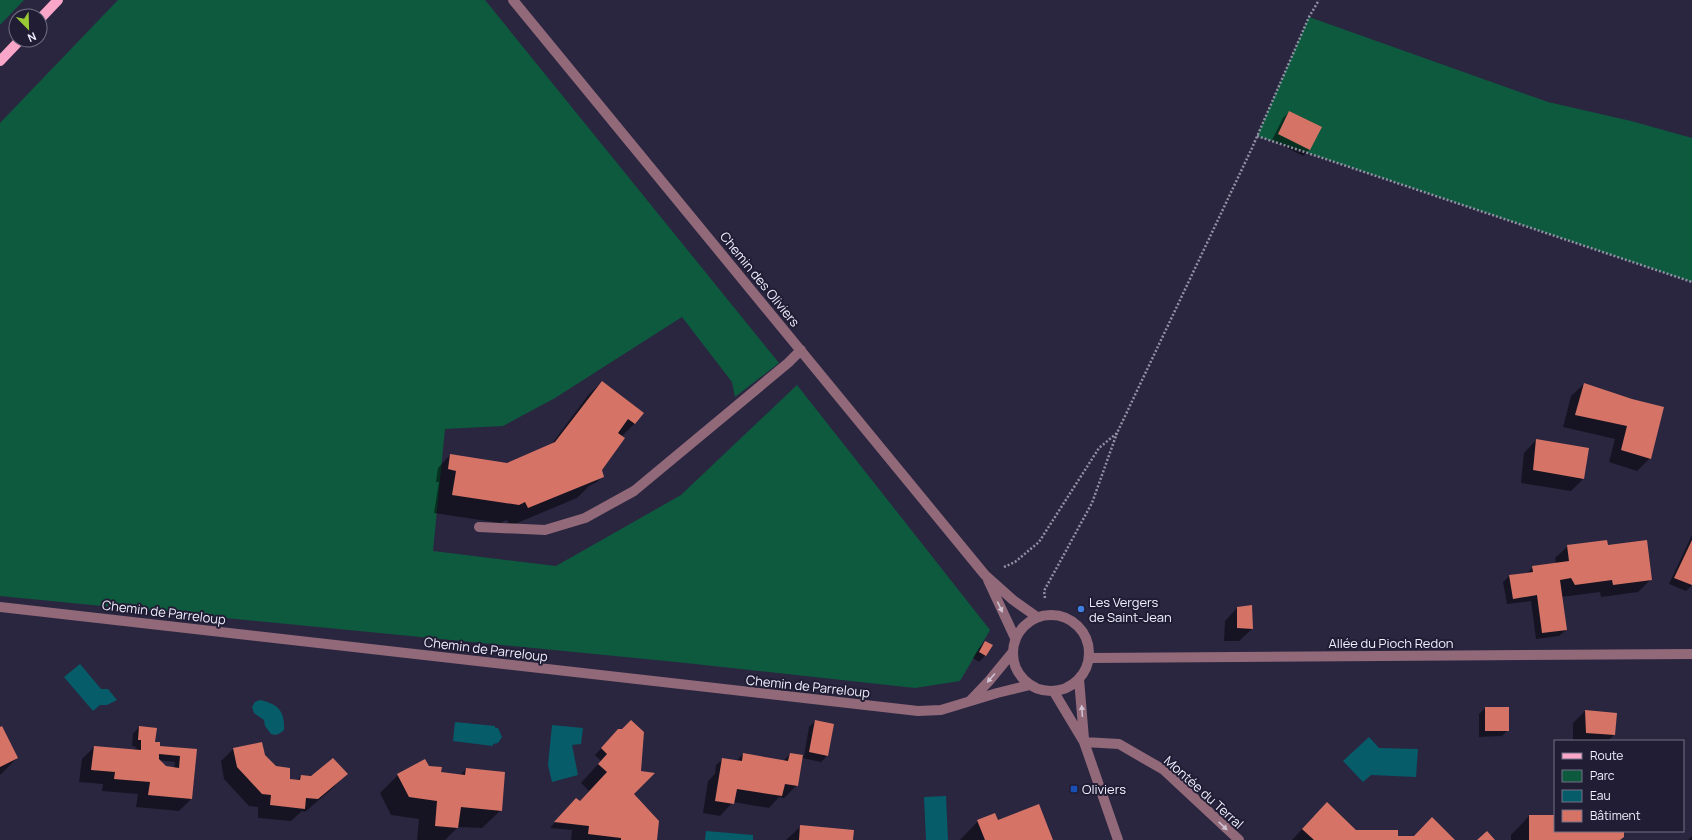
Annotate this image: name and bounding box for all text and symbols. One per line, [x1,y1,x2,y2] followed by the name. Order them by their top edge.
[8,8,48,48] north arrow
[25,29,39,46] text: N
[716,228,804,330] street label: Chemin des Oliviers
[1089,593,1172,626] place label: Les Vergers de Saint-Jean
[101,595,227,629] street label: Chemin de Parreloup
[997,601,1003,612] one-way arrow
[1076,604,1086,614] marker: Les Vergers de Saint-Jean
[423,632,549,666] street label: Chemin de Parreloup
[1328,634,1454,652] street label: Allée du Pioch Redon
[745,671,871,701] street label: Chemin de Parreloup
[987,673,996,684] one-way arrow
[1078,705,1085,717] one-way arrow
[1554,740,1684,832] legend
[1590,747,1623,764] text: Route
[1160,751,1248,833] street label: Montée du Terral
[1590,767,1615,784] text: Parc
[1082,780,1126,798] place label: Oliviers
[1069,784,1079,794] marker: Oliviers
[1590,787,1611,804] text: Eau
[1590,807,1641,824] text: Bâtiment
[1218,821,1228,830] one-way arrow

